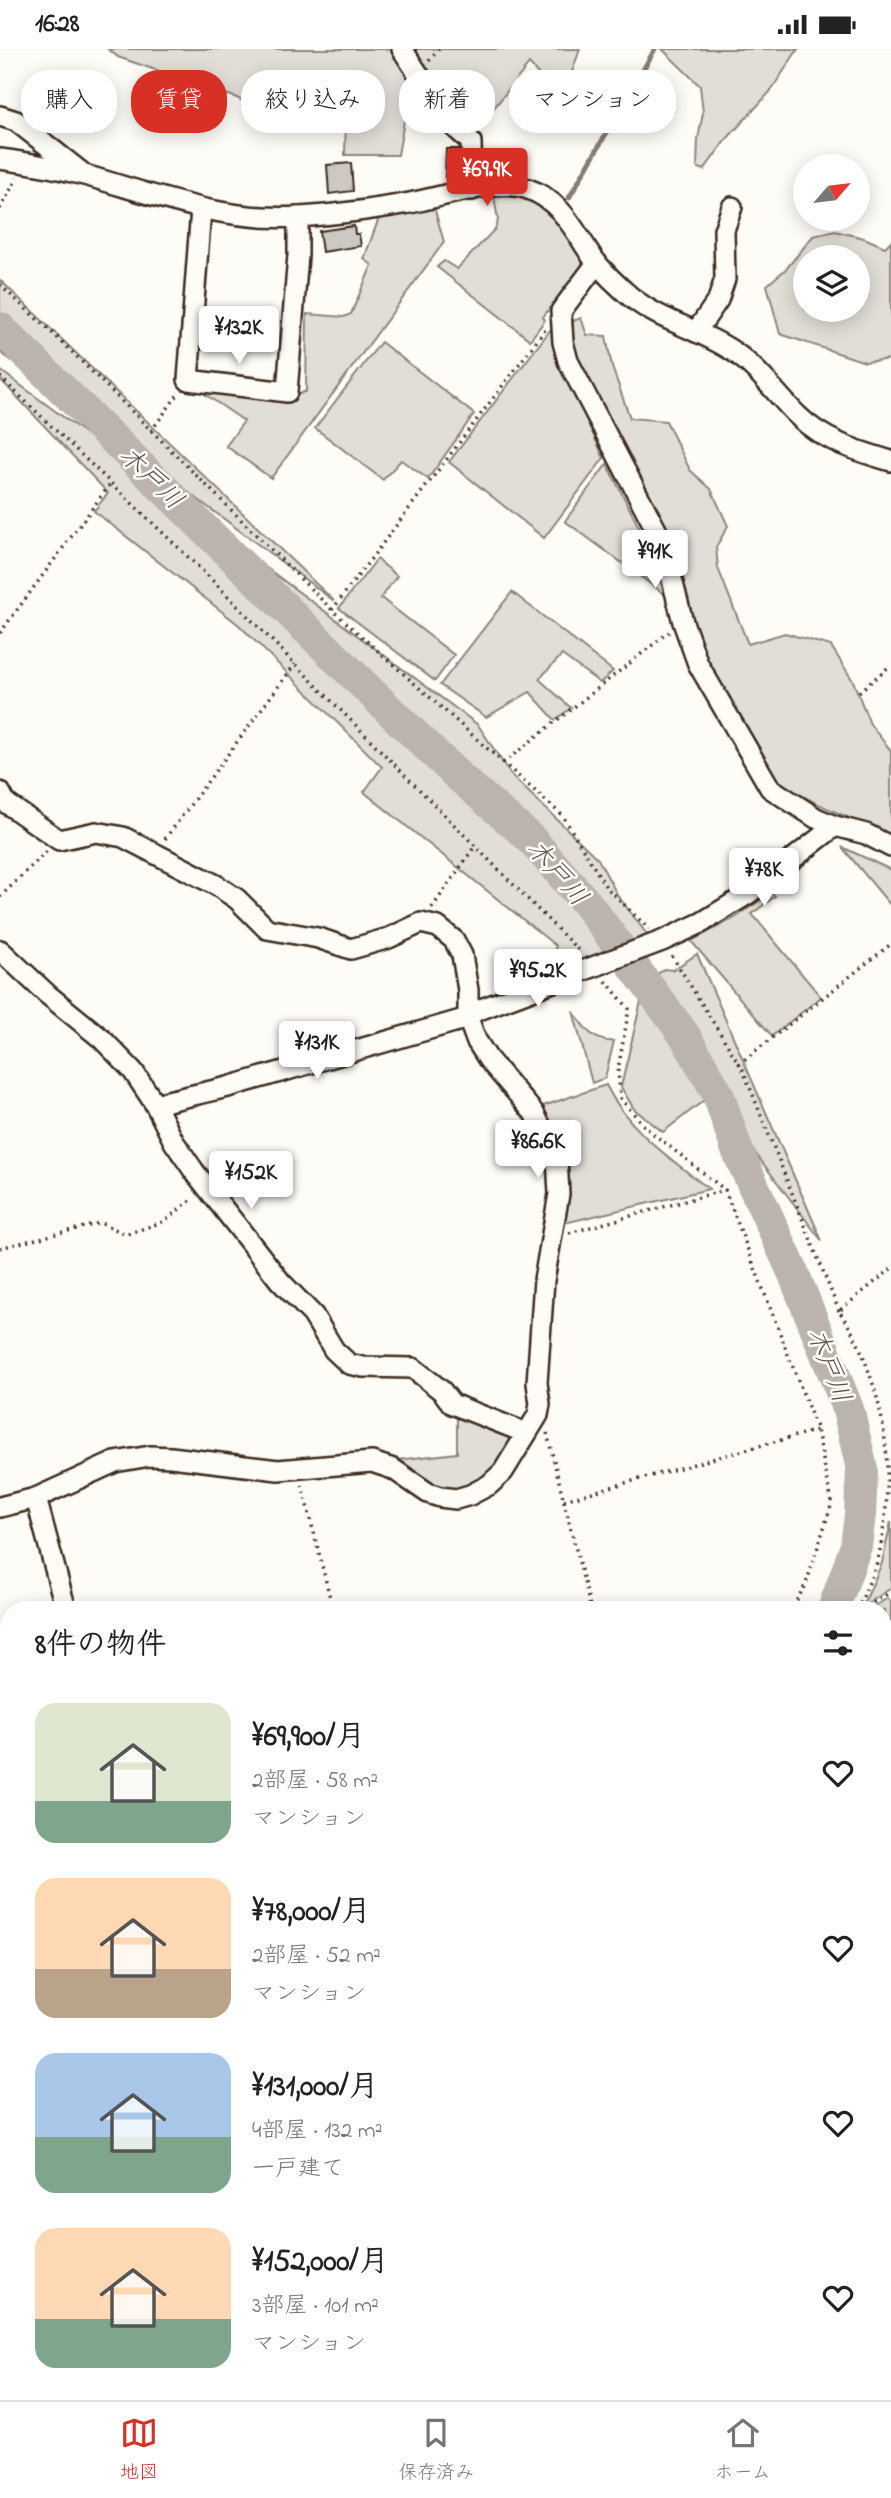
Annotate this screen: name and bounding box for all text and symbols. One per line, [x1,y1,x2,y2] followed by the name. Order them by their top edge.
[35,6,80,44] text: 16:28
[21,70,117,133] chip: 購入
[131,70,227,133] chip: 賃貸
[241,70,385,133] chip: 絞り込み
[399,70,495,133] chip: 新着
[509,70,676,133] chip: マンション
[430,149,544,208] pin: ¥69.9K
[463,154,511,187] text: ¥69.9K
[793,154,870,231] north arrow
[793,154,870,322] map controls
[793,245,870,322] button: layers
[190,307,288,366] pin: ¥132K
[215,312,263,345] text: ¥132K
[109,438,191,520] water label: 木戸川
[614,531,696,590] pin: ¥91K
[638,536,672,569] text: ¥91K
[516,832,596,916] water label: 木戸川
[723,849,805,908] pin: ¥78K
[745,854,783,887] text: ¥78K
[481,949,595,1009] pin: ¥95.2K
[510,955,566,988] text: ¥95.2K
[268,1021,366,1081] pin: ¥131K
[295,1027,339,1060] text: ¥131K
[481,1121,595,1180] pin: ¥86.6K
[511,1126,565,1159] text: ¥86.6K
[202,1151,300,1211] pin: ¥152K
[225,1157,277,1190] text: ¥152K
[795,1323,859,1409] water label: 木戸川
[35,1624,166,1668] text: 8件の物件
[819,1624,857,1662] icon: filters
[252,1716,365,1760] text: ¥69,900/月
[91,1731,175,1815] icon: home
[819,1754,857,1792] icon: heart
[252,1765,378,1798] text: 2部屋 · 58 m²
[252,1803,366,1836] text: マンション
[252,1891,371,1935] text: ¥78,000/月
[91,1906,175,1990] icon: home
[819,1929,857,1967] icon: heart
[252,1940,381,1973] text: 2部屋 · 52 m²
[252,1978,366,2011] text: マンション
[252,2066,379,2110] text: ¥131,000/月
[91,2081,175,2165] icon: home
[819,2104,857,2142] icon: heart
[252,2115,383,2148] text: 4部屋 · 132 m²
[252,2153,344,2186] text: 一戸建て
[252,2241,389,2285] text: ¥152,000/月
[91,2256,175,2340] icon: home
[819,2279,857,2317] icon: heart
[252,2290,379,2323] text: 3部屋 · 101 m²
[252,2328,366,2361] text: マンション
[120,2414,158,2487] tab: 地図
[398,2414,474,2487] tab: 保存済み
[715,2414,771,2487] tab: ホーム

